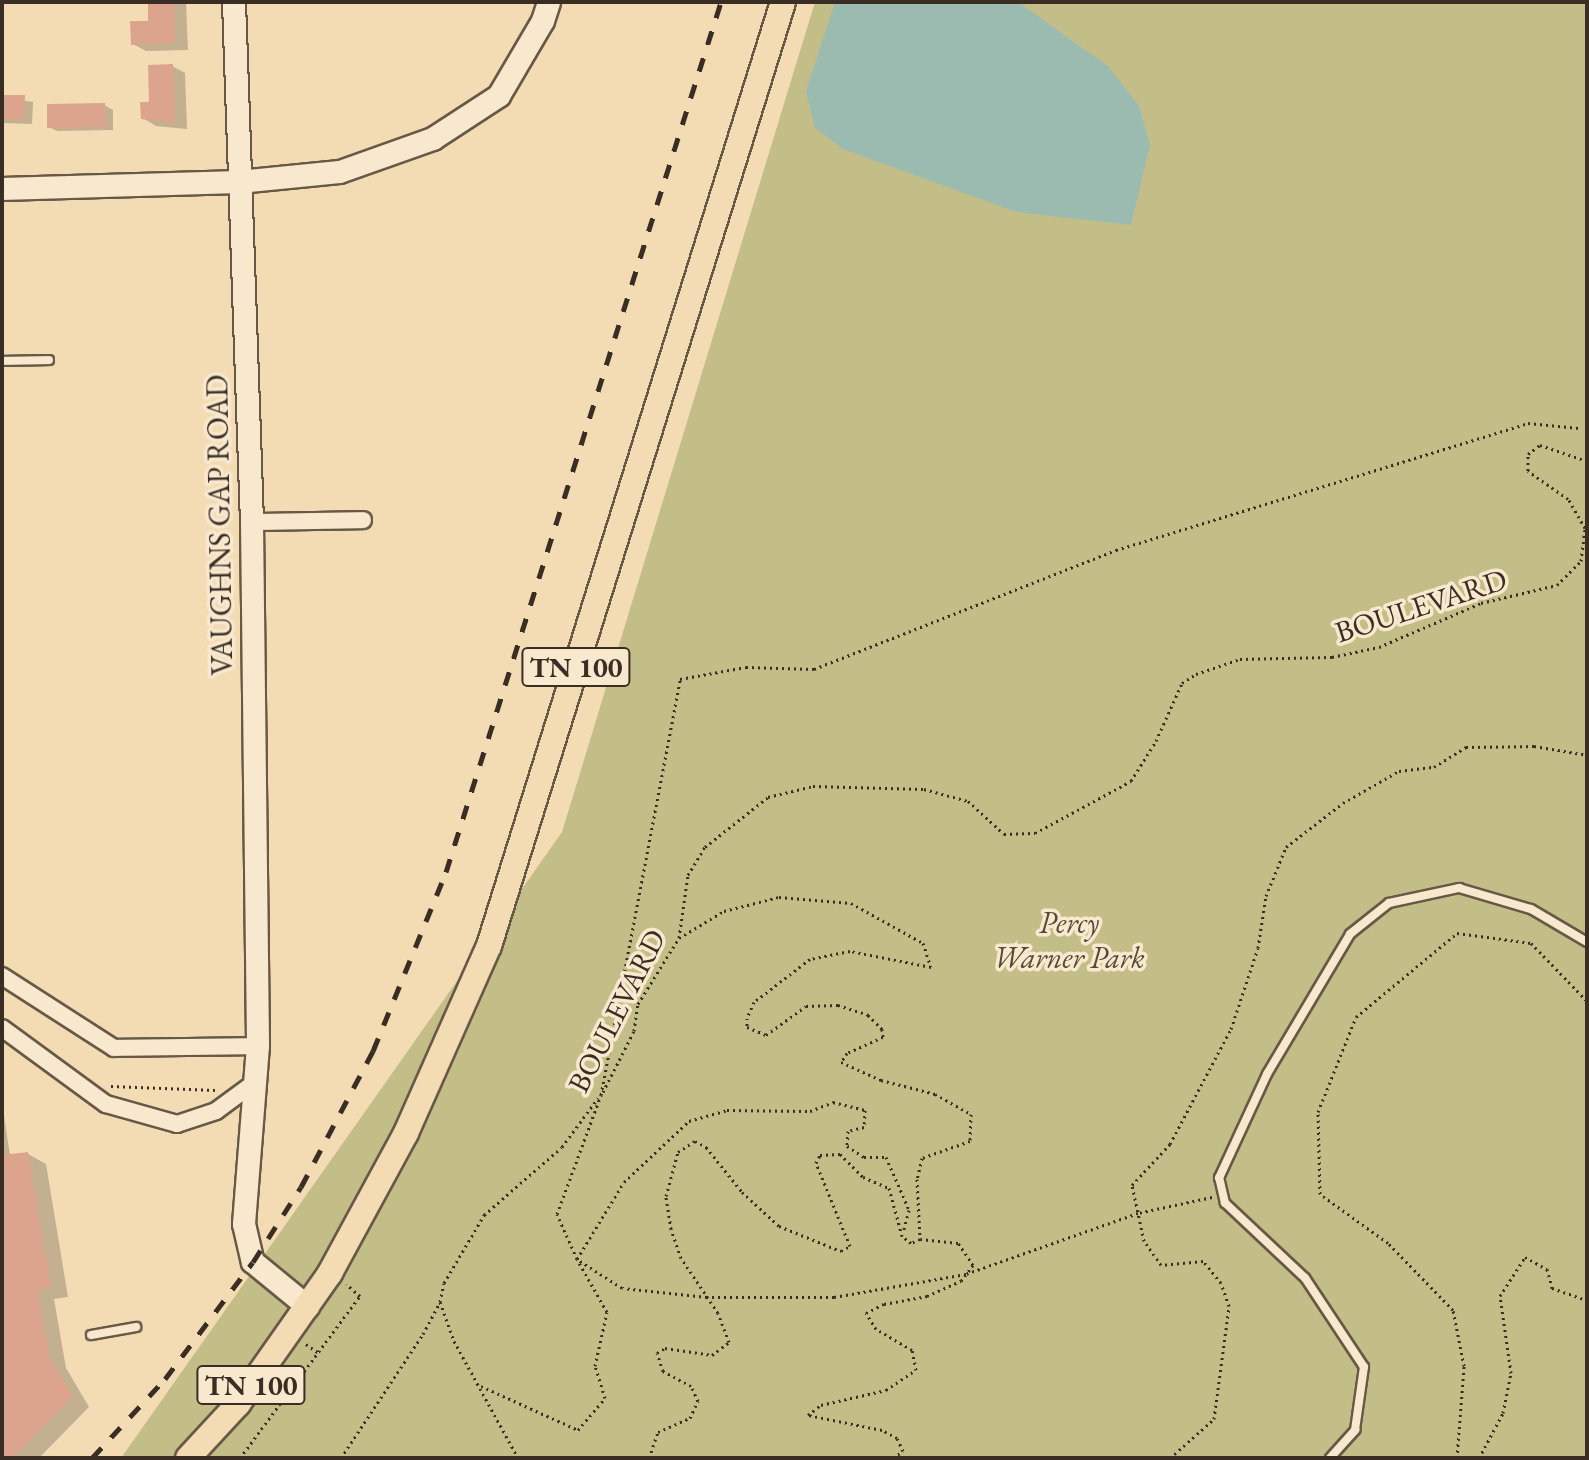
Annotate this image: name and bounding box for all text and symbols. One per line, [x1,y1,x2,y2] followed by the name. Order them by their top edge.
[199,374,241,676] street label: VAUGHNS GAP ROAD
[1331,561,1511,651] street label: BOULEVARD
[520,643,632,691] road number: TN 100
[993,905,1145,976] park label: Percy Warner Park
[561,923,673,1099] street label: BOULEVARD
[195,1361,307,1409] road number: TN 100

